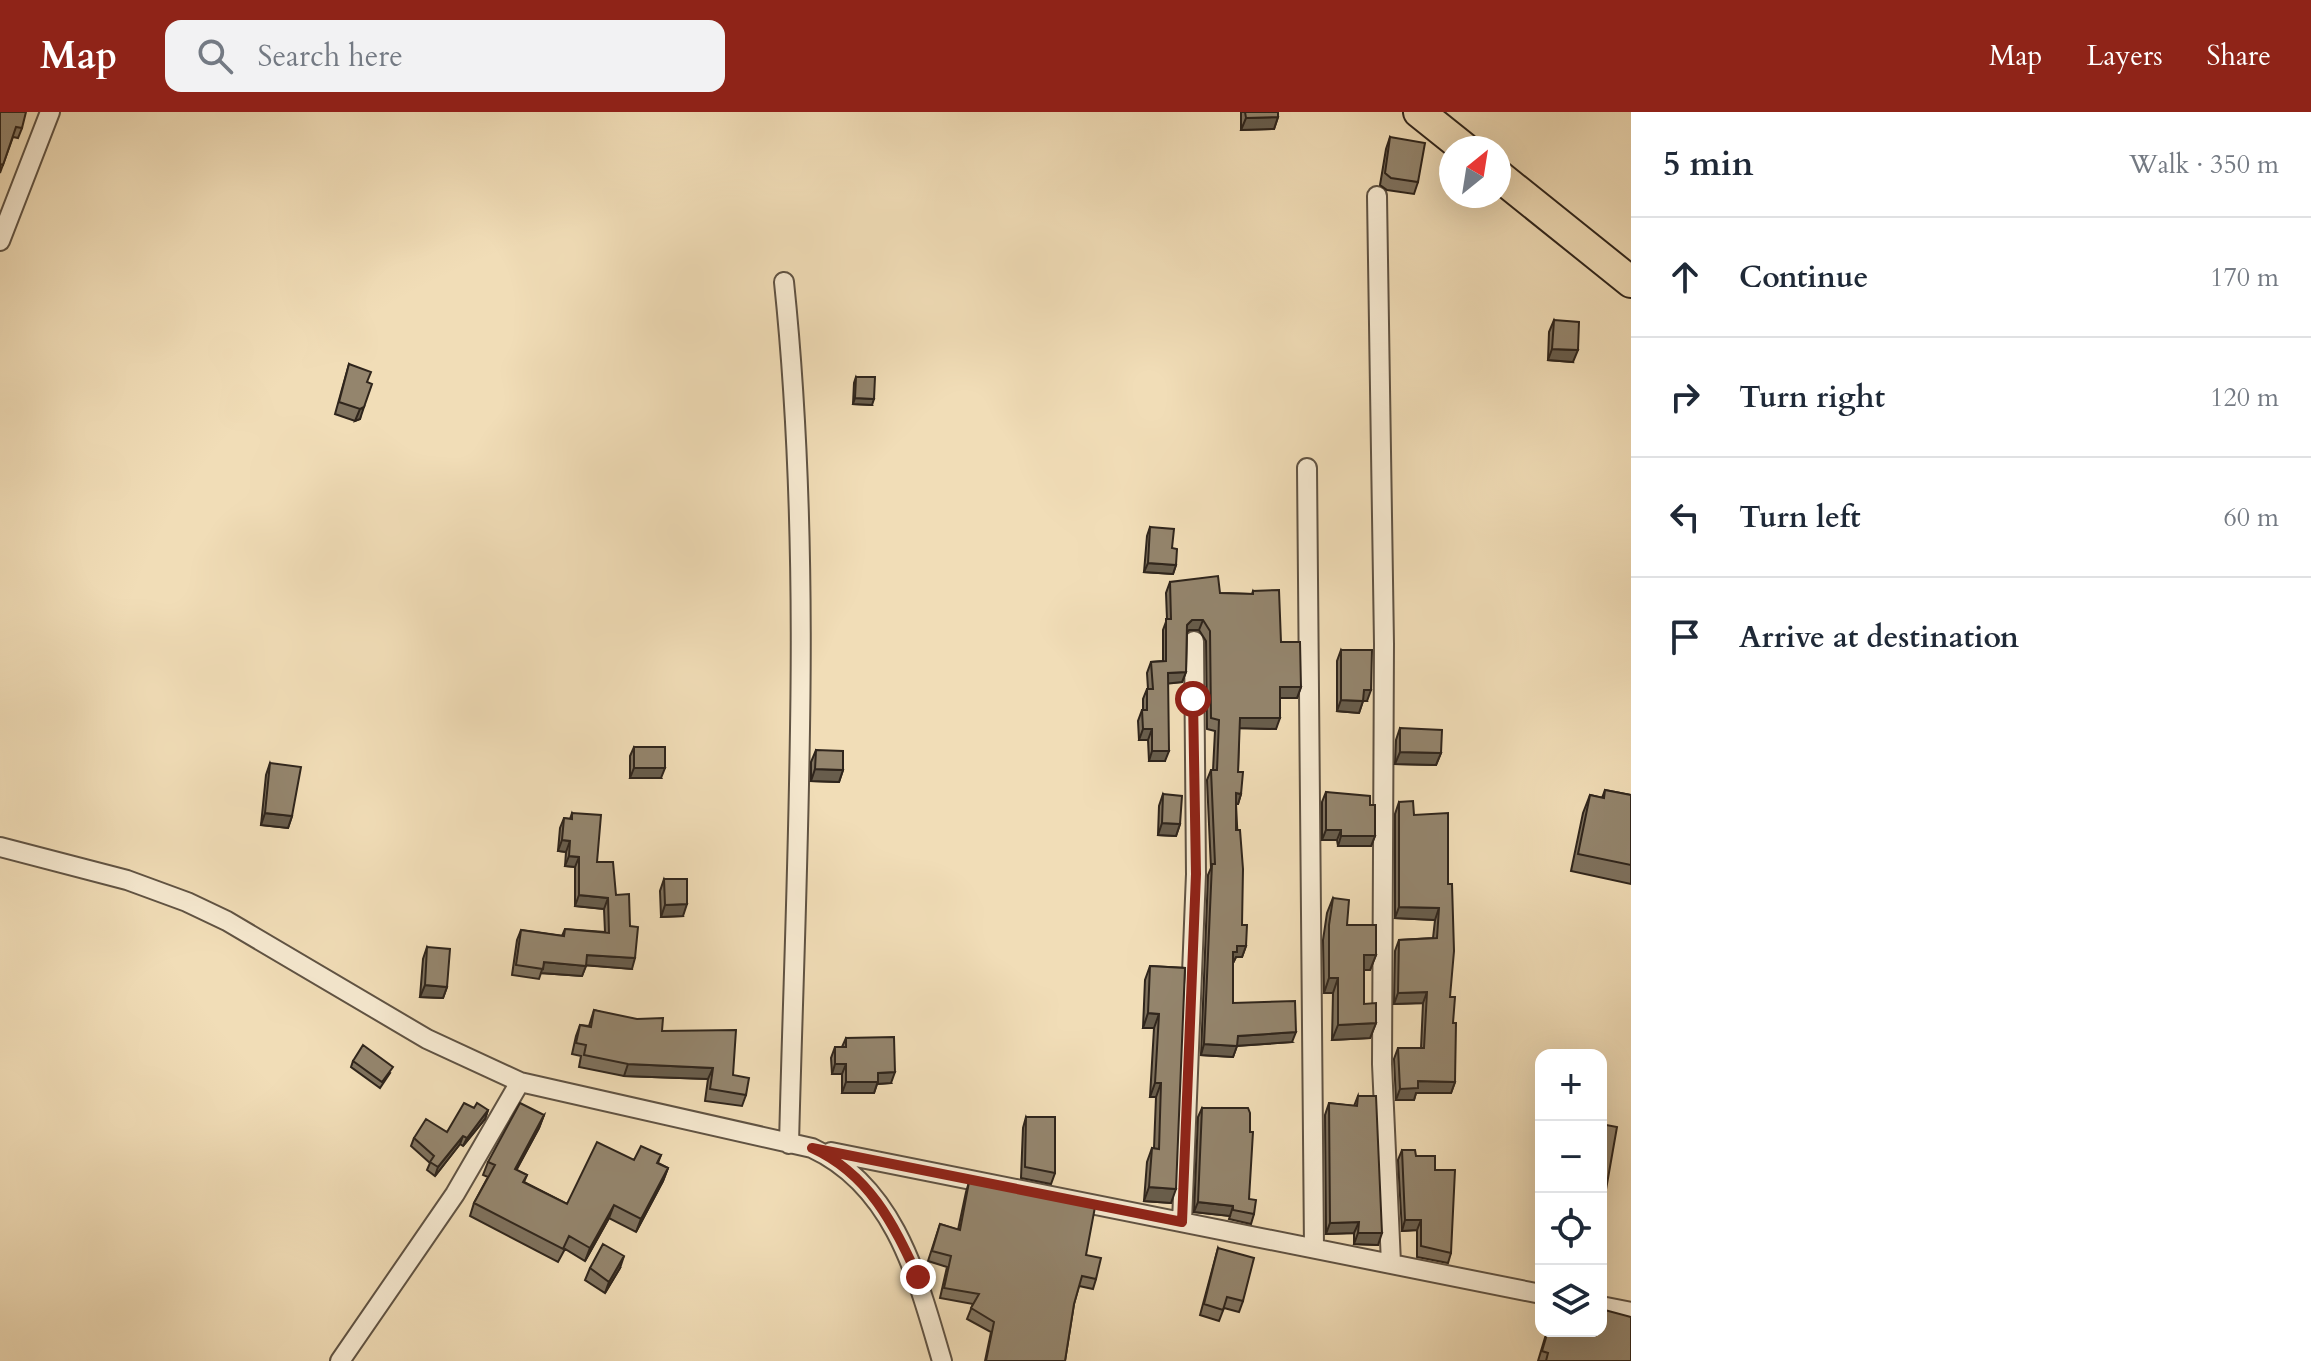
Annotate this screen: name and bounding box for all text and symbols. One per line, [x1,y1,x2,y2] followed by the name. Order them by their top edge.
[165,20,725,92] search box
[40,30,117,82] text: Map
[193,34,237,78] icon: search
[257,36,403,77] text: Search here
[1989,37,2042,75] text: Map
[2086,37,2163,75] text: Layers
[2207,37,2271,75] text: Share
[1439,136,1511,208] north arrow
[1663,141,1754,187] text: 5 min
[2129,147,2279,182] text: Walk · 350 m
[1663,255,1707,299] icon: ahead
[1739,257,1868,298] text: Continue
[2210,260,2279,295] text: 170 m
[1663,375,1707,419] icon: right
[1739,377,1885,418] text: Turn right
[2210,380,2279,415] text: 120 m
[1663,495,1707,539] icon: left
[1739,497,1861,538] text: Turn left
[2223,500,2279,535] text: 60 m
[1663,615,1707,659] icon: arrive
[1739,617,2019,658] text: Arrive at destination
[1175,681,1211,717] route start
[1535,1049,1607,1337] map controls
[1535,1049,1607,1121] button: +
[1535,1121,1607,1193] button: −
[1535,1193,1607,1265] button: locate
[900,1259,936,1295] route end
[1535,1265,1607,1337] button: layers

